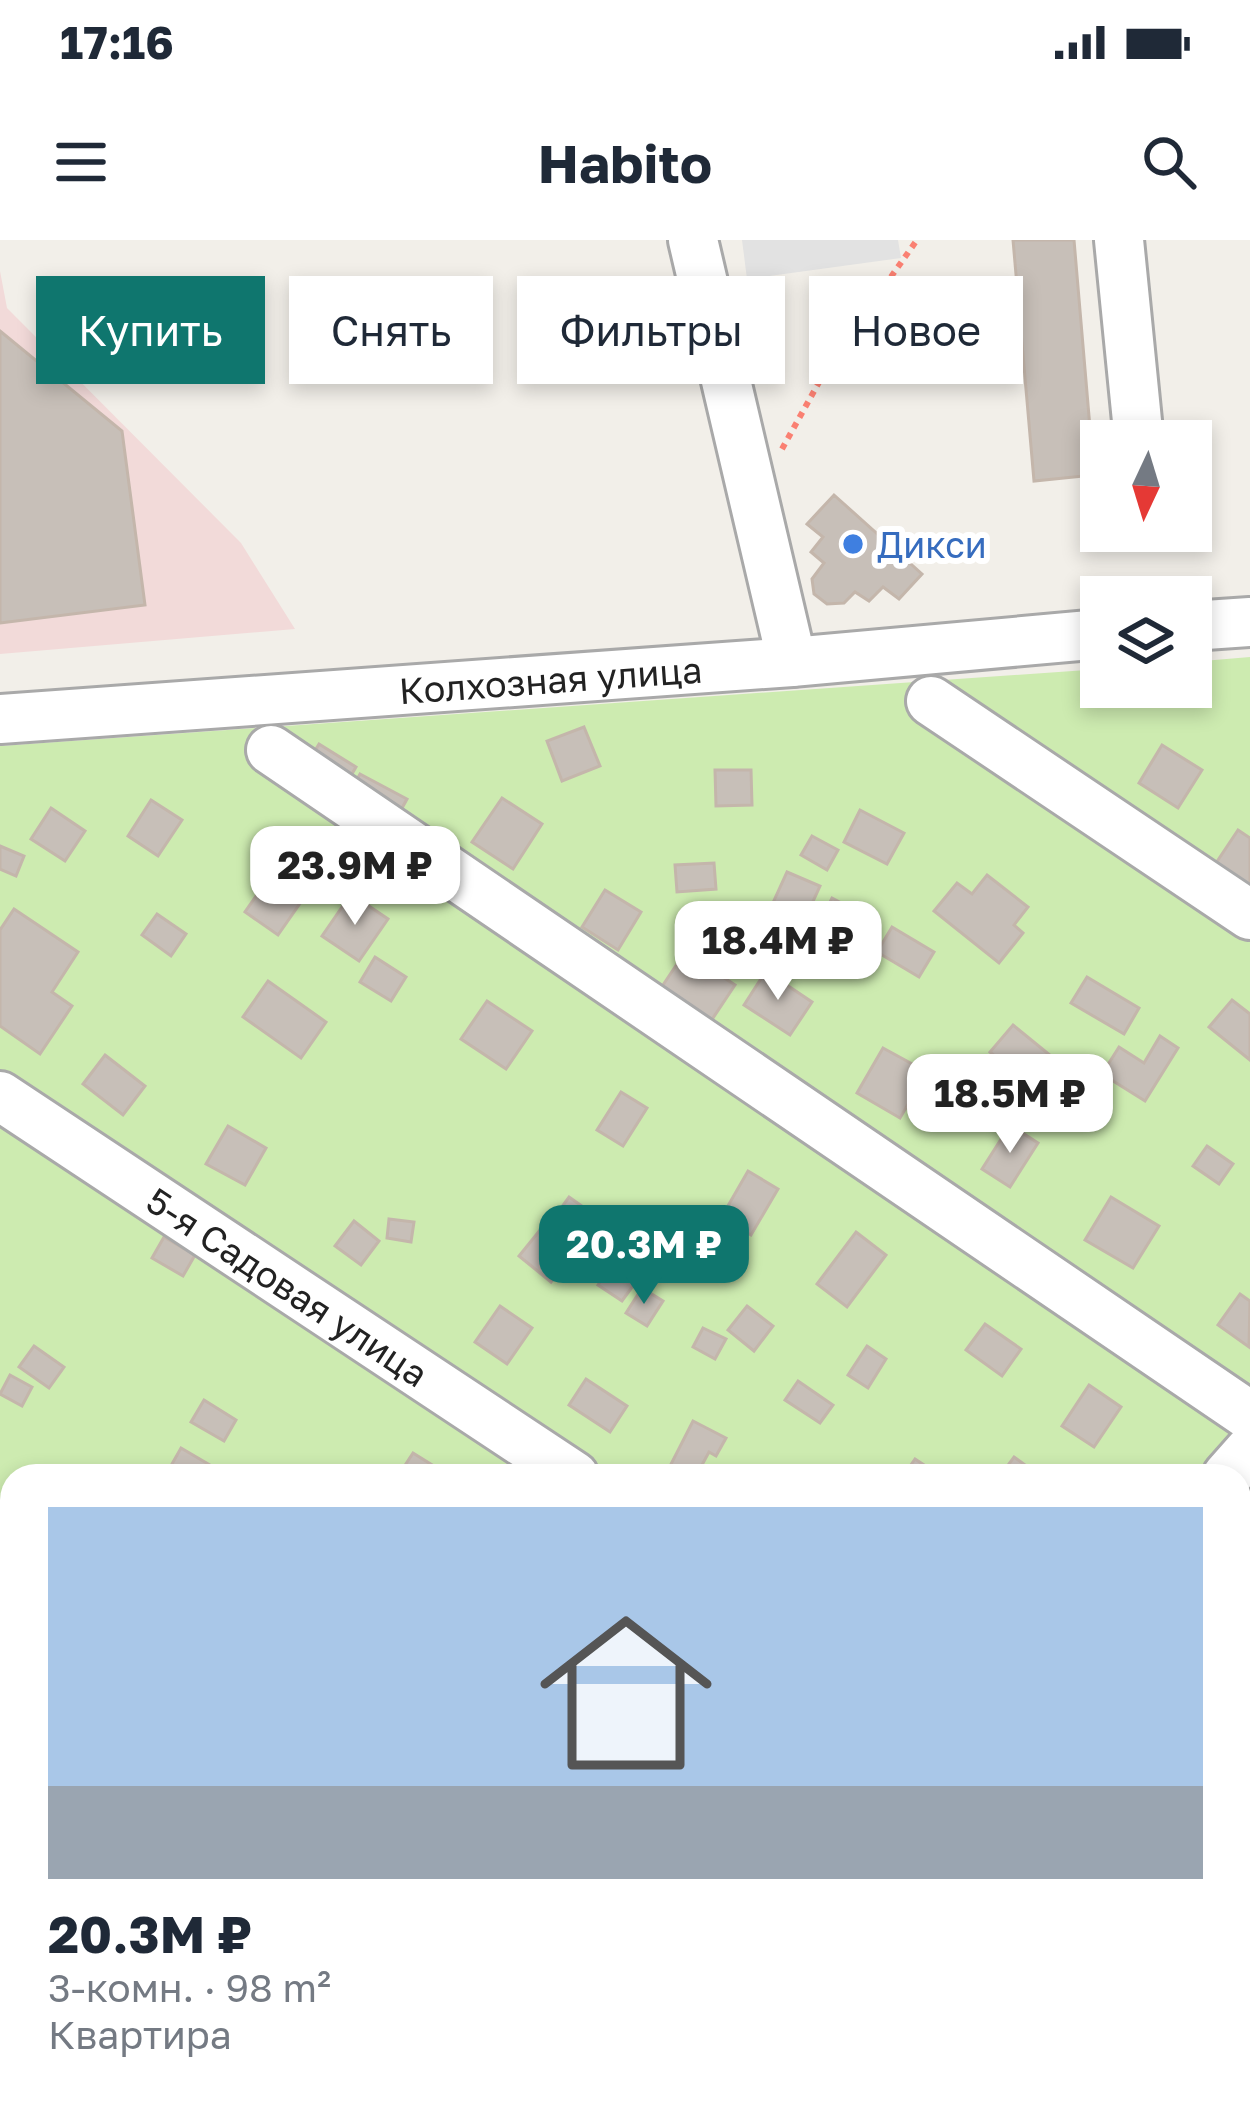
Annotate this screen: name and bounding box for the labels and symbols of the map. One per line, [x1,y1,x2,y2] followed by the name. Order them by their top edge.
[1080,420,1212,552] north arrow
[877,523,987,566] place label: Дикси
[840,531,866,557] marker: Дикси
[398,647,704,712] street label: Колхозная улица
[244,826,466,928] pin: 23.9M ₽
[667,901,889,1003] pin: 18.4M ₽
[899,1054,1121,1156] pin: 18.5M ₽
[139,1178,436,1395] street label: 5-я Садовая улица
[533,1205,755,1307] pin: 20.3M ₽

